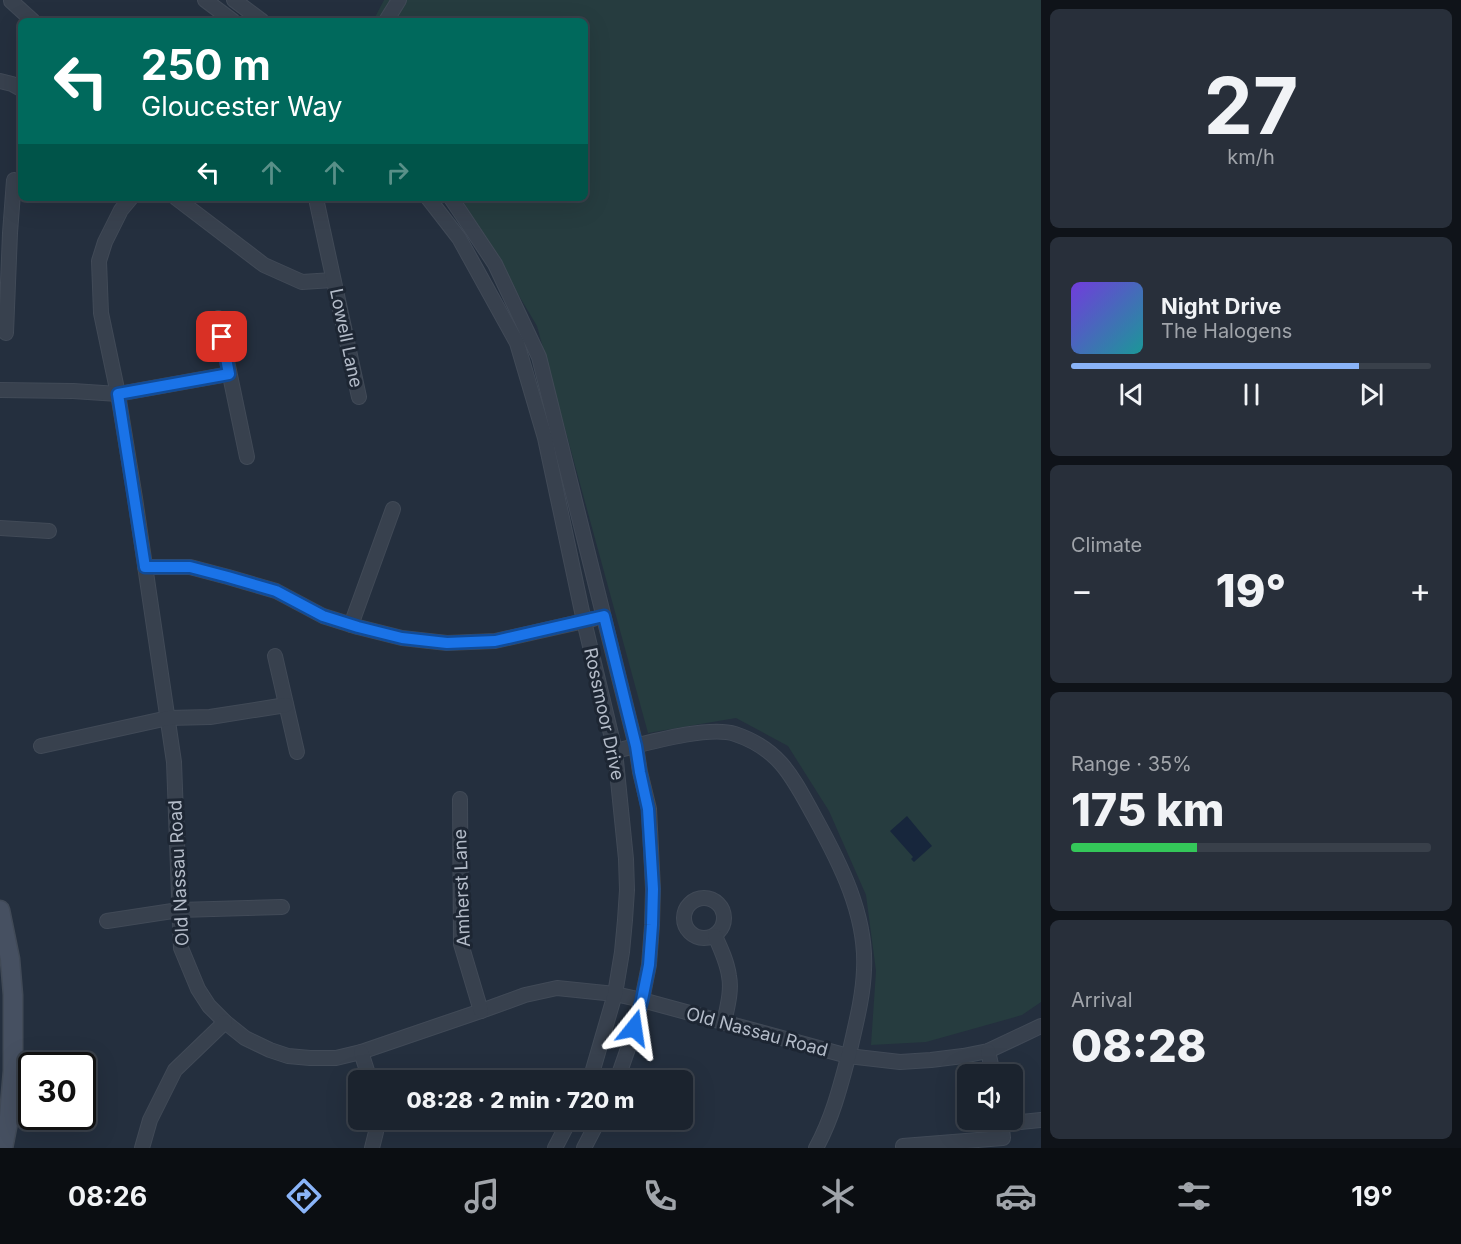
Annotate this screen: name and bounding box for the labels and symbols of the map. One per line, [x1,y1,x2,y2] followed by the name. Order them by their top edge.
[326,286,367,389] street label: Lowell Lane
[196,311,247,362] pin
[580,646,629,782] street label: Rossmoor Drive
[164,800,193,947] street label: Old Nassau Road
[449,829,474,947] street label: Amherst Lane
[602,996,666,1060] position arrow
[684,1002,830,1061] street label: Old Nassau Road
[18,1052,96,1130] speed limit sign: 30

